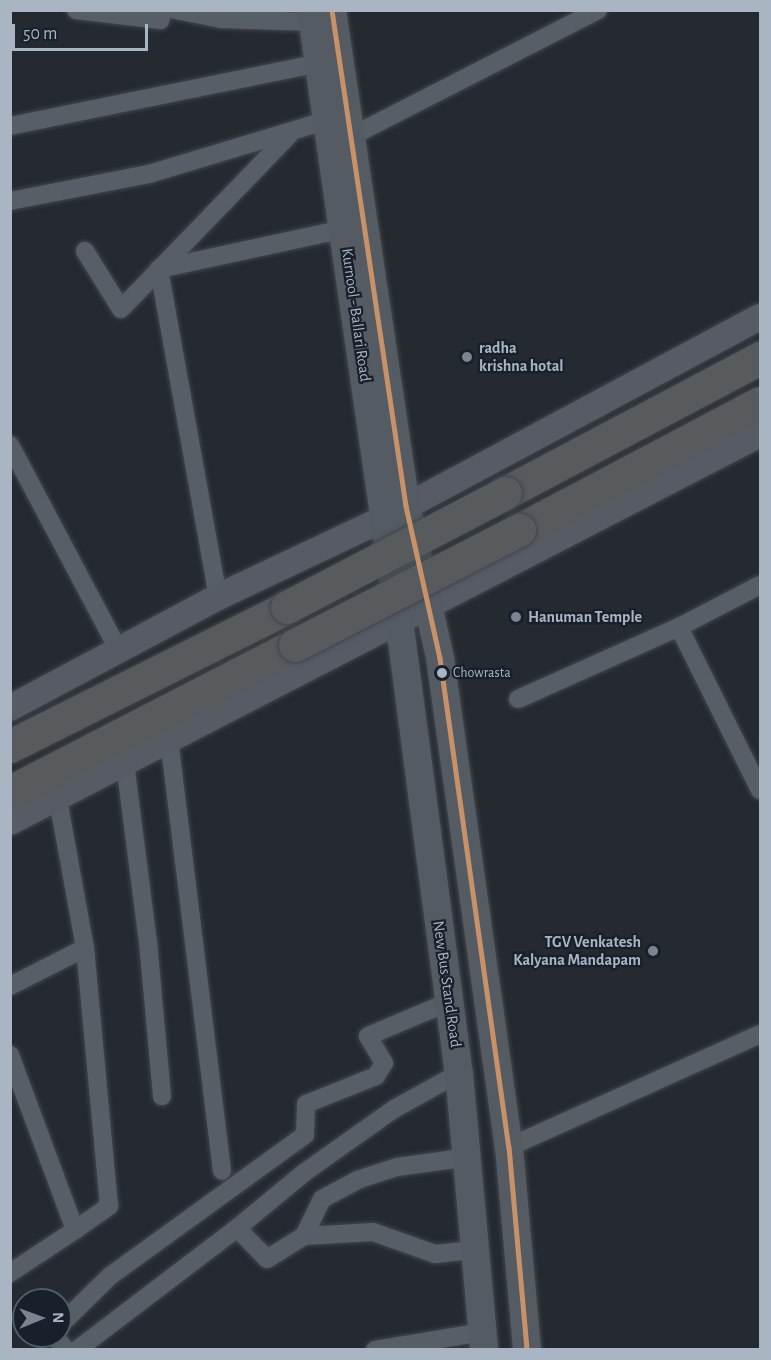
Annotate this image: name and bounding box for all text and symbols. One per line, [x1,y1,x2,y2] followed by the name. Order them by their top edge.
[15,12,152,50] scale bar
[23,25,57,43] text: 50 m
[337,247,375,383] street label: Kurnool - Ballari Road
[479,338,564,376] place label: radha krishna hotal
[460,350,474,364] marker: radha krishna hotal
[528,607,642,627] place label: Hanuman Temple
[509,610,523,624] marker: Hanuman Temple
[453,665,511,681] place label: Chowrasta
[436,667,448,679] marker: Chowrasta
[429,919,465,1049] street label: New Bus Stand Road
[513,932,641,970] place label: TGV Venkatesh Kalyana Mandapam
[646,944,660,958] marker: TGV Venkatesh Kalyana Mandapam
[12,1288,72,1348] north arrow
[50,1312,66,1323] text: N

